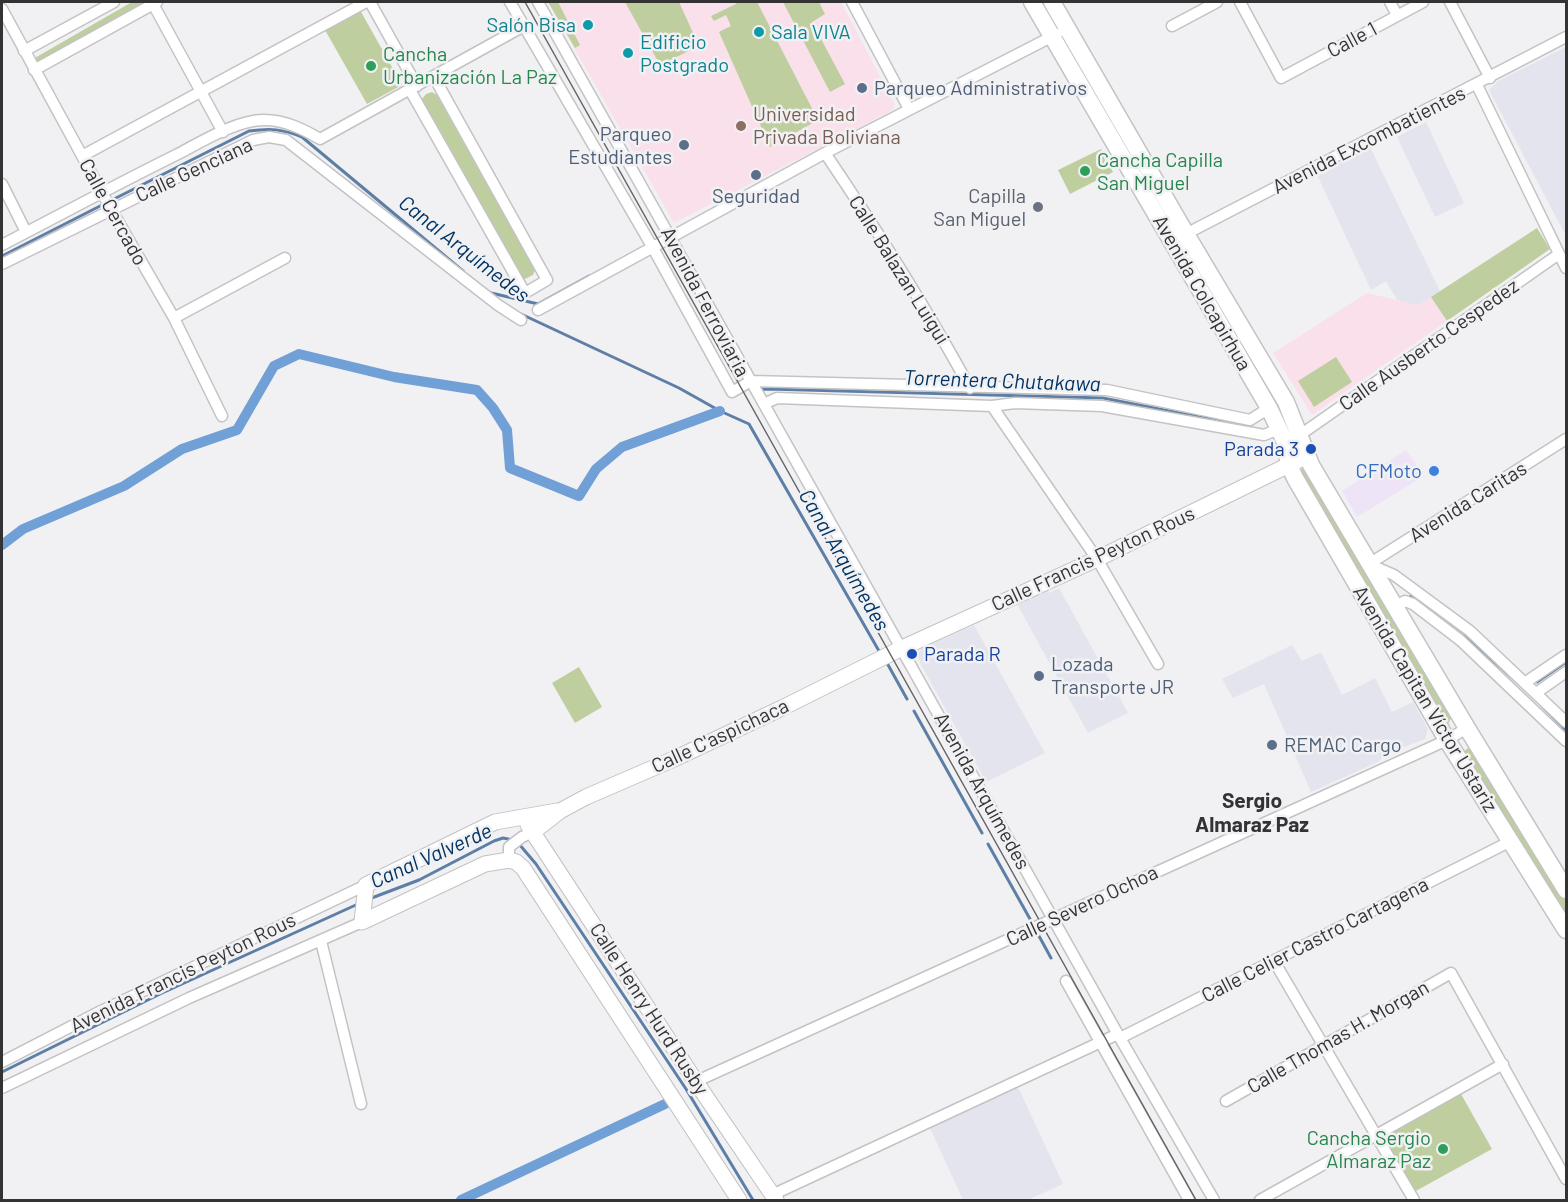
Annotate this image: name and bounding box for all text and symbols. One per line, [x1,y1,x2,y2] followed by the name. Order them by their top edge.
[487,13,576,37] place label: Salón Bisa
[1323,17,1381,63] street label: Calle 1
[581,18,595,32] marker: Salón Bisa
[771,20,851,44] place label: Sala VIVA
[752,25,766,39] marker: Sala VIVA
[640,30,729,77] place label: Edificio Postgrado
[383,42,557,89] place label: Cancha Urbanización La Paz
[621,46,635,60] marker: Edificio Postgrado
[364,59,378,73] marker: Cancha Urbanización La Paz
[874,76,1087,100] place label: Parqueo Administrativos
[855,81,869,95] marker: Parqueo Administrativos
[1268,81,1470,199] street label: Avenida Excombatientes
[753,102,901,149] place label: Universidad Privada Boliviana
[734,119,748,133] marker: Universidad Privada Boliviana
[568,122,672,169] place label: Parqueo Estudiantes
[132,132,256,208] street label: Calle Genciana
[677,138,691,152] marker: Parqueo Estudiantes
[1097,148,1223,195] place label: Cancha Capilla San Miguel
[74,154,152,270] street label: Calle Cercado
[1078,164,1092,178] marker: Cancha Capilla San Miguel
[749,168,763,182] marker: Seguridad
[712,184,800,208] place label: Seguridad
[933,184,1026,231] place label: Capilla San Miguel
[393,190,535,308] water label: Canal Arquímedes
[843,191,955,349] street label: Calle Balazan Luigui
[1031,200,1045,214] marker: Capilla San Miguel
[1148,211,1256,375] street label: Avenida Colcapirhua
[655,223,755,381] street label: Avenida Ferroviaria
[1335,274,1523,416] street label: Calle Ausberto Cespedez
[903,365,1101,397] water label: Torrentera Chutakawa
[1224,437,1299,461] place label: Parada 3
[1304,442,1318,456] marker: Parada 3
[1405,456,1531,548] street label: Avenida Caritas
[1356,459,1422,483] place label: CFMoto
[1427,464,1441,478] marker: CFMoto
[793,485,895,635] water label: Canal Arquímedes
[988,501,1198,617] street label: Calle Francis Peyton Rous
[1348,581,1502,817] street label: Avenida Capitan Víctor Ustariz
[924,642,1001,666] place label: Parada R
[905,647,919,661] marker: Parada R
[1051,652,1174,699] place label: Lozada Transporte JR
[1032,669,1046,683] marker: Lozada Transporte JR
[648,694,792,778] street label: Calle C'aspichaca
[929,708,1035,874] street label: Avenida Arquímedes
[1284,733,1402,757] place label: REMAC Cargo
[1265,738,1279,752] marker: REMAC Cargo
[1195,788,1309,838] district label: Sergio Almaraz Paz
[366,818,496,894] water label: Canal Valverde
[1002,860,1162,952] street label: Calle Severo Ochoa
[1198,872,1432,1008] street label: Calle Celier Castro Cartagena
[66,908,300,1038] street label: Avenida Francis Peyton Rous
[584,919,714,1099] street label: Calle Henry Hurd Rusby
[1243,975,1433,1099] street label: Calle Thomas H. Morgan
[1307,1126,1431,1173] place label: Cancha Sergio Almaraz Paz
[1436,1142,1450,1156] marker: Cancha Sergio Almaraz Paz

